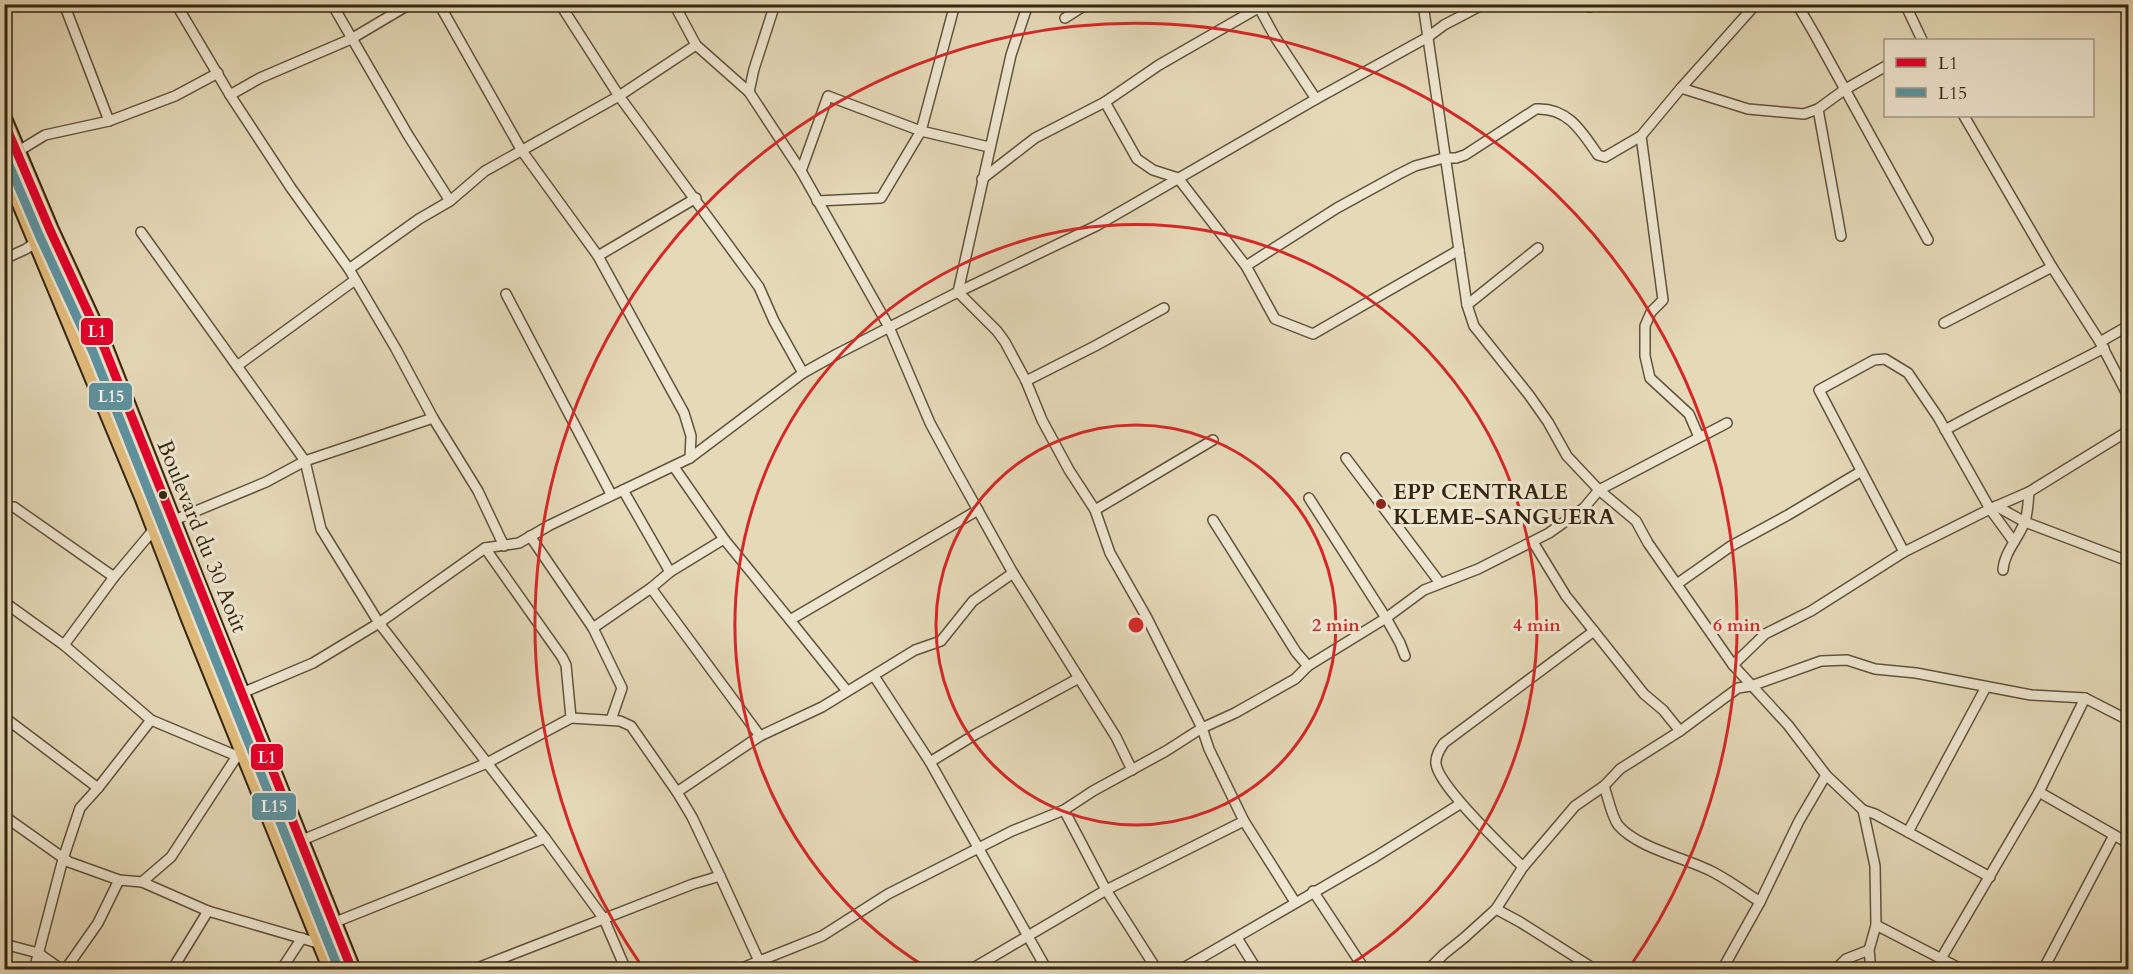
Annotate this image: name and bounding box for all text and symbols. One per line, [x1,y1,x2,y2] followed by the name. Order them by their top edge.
[1884,39,2094,117] legend
[1938,51,1958,76] text: L1
[1938,81,1967,106] text: L15
[80,317,114,346] line badge: L1
[88,321,106,343] text: L1
[88,382,133,411] line badge: L15
[98,386,124,408] text: L15
[150,436,254,637] street label: Boulevard du 30 Août
[1393,477,1615,532] place label: EPP CENTRALE KLEME-SANGUERA
[157,489,169,501] unlabelled marker
[1374,497,1388,511] marker: EPP CENTRALE KLEME-SANGUERA
[1312,613,1360,638] text: 2 min
[1513,613,1561,638] text: 4 min
[1713,613,1761,638] text: 6 min
[1126,615,1146,635] centre of rings
[250,743,284,771] line badge: L1
[258,747,276,769] text: L1
[251,792,297,821] line badge: L15
[261,796,287,818] text: L15

